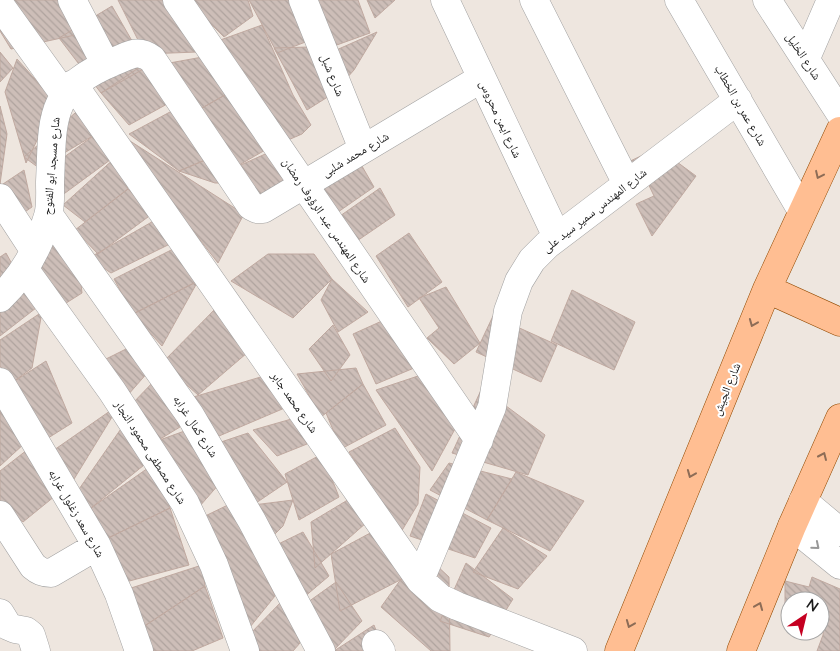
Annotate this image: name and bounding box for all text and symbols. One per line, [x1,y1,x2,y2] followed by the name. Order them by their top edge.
[782,29,825,83] street label: شارع الخليل
[317,52,348,99] street label: شارع شبل
[711,62,770,149] street label: شارع عمر بن الخطاب
[476,78,526,161] street label: شارع ايمن محروس
[39,116,64,216] street label: شارع مسجد ابو الفتوح
[319,128,392,181] street label: شارع محمد شلبى
[279,155,375,286] street label: شارع المهندس عبد الرؤوف رمضان
[539,164,650,256] street label: شارع المهندس سمير سيد على
[815,170,826,179] one-way arrow
[748,318,759,327] one-way arrow
[709,360,744,418] street label: شارع الجيش
[267,367,322,436] street label: شارع محمد جابر
[169,392,222,461] street label: شارع كمال غرابه
[110,396,190,507] street label: شارع مصطفى محمود النجار
[817,452,827,461] one-way arrow
[45,466,108,560] street label: شارع سعد زغلول غرابه
[687,469,697,477] one-way arrow
[810,540,819,548] one-way arrow
[780,591,830,641] north arrow
[803,595,822,615] text: N
[753,602,763,611] one-way arrow
[625,619,636,628] one-way arrow

